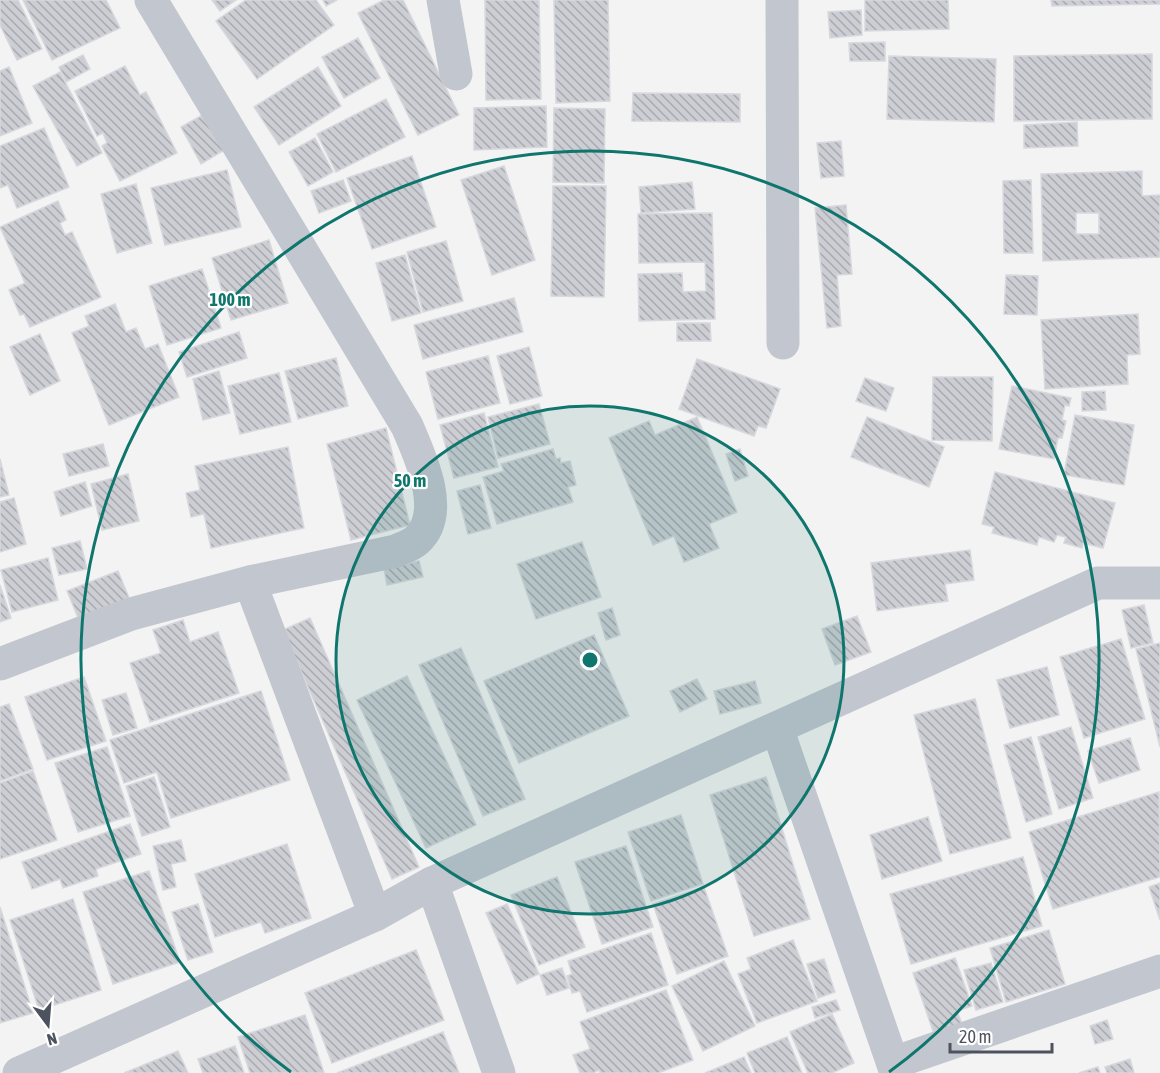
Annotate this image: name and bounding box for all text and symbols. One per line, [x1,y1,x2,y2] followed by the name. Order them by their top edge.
[210,289,250,310] text: 100 m
[394,470,426,491] text: 50 m
[580,650,600,670] centre of rings
[18,995,78,1055] north arrow
[950,1016,1052,1054] scale bar
[959,1026,991,1047] text: 20 m
[45,1029,59,1049] text: N

